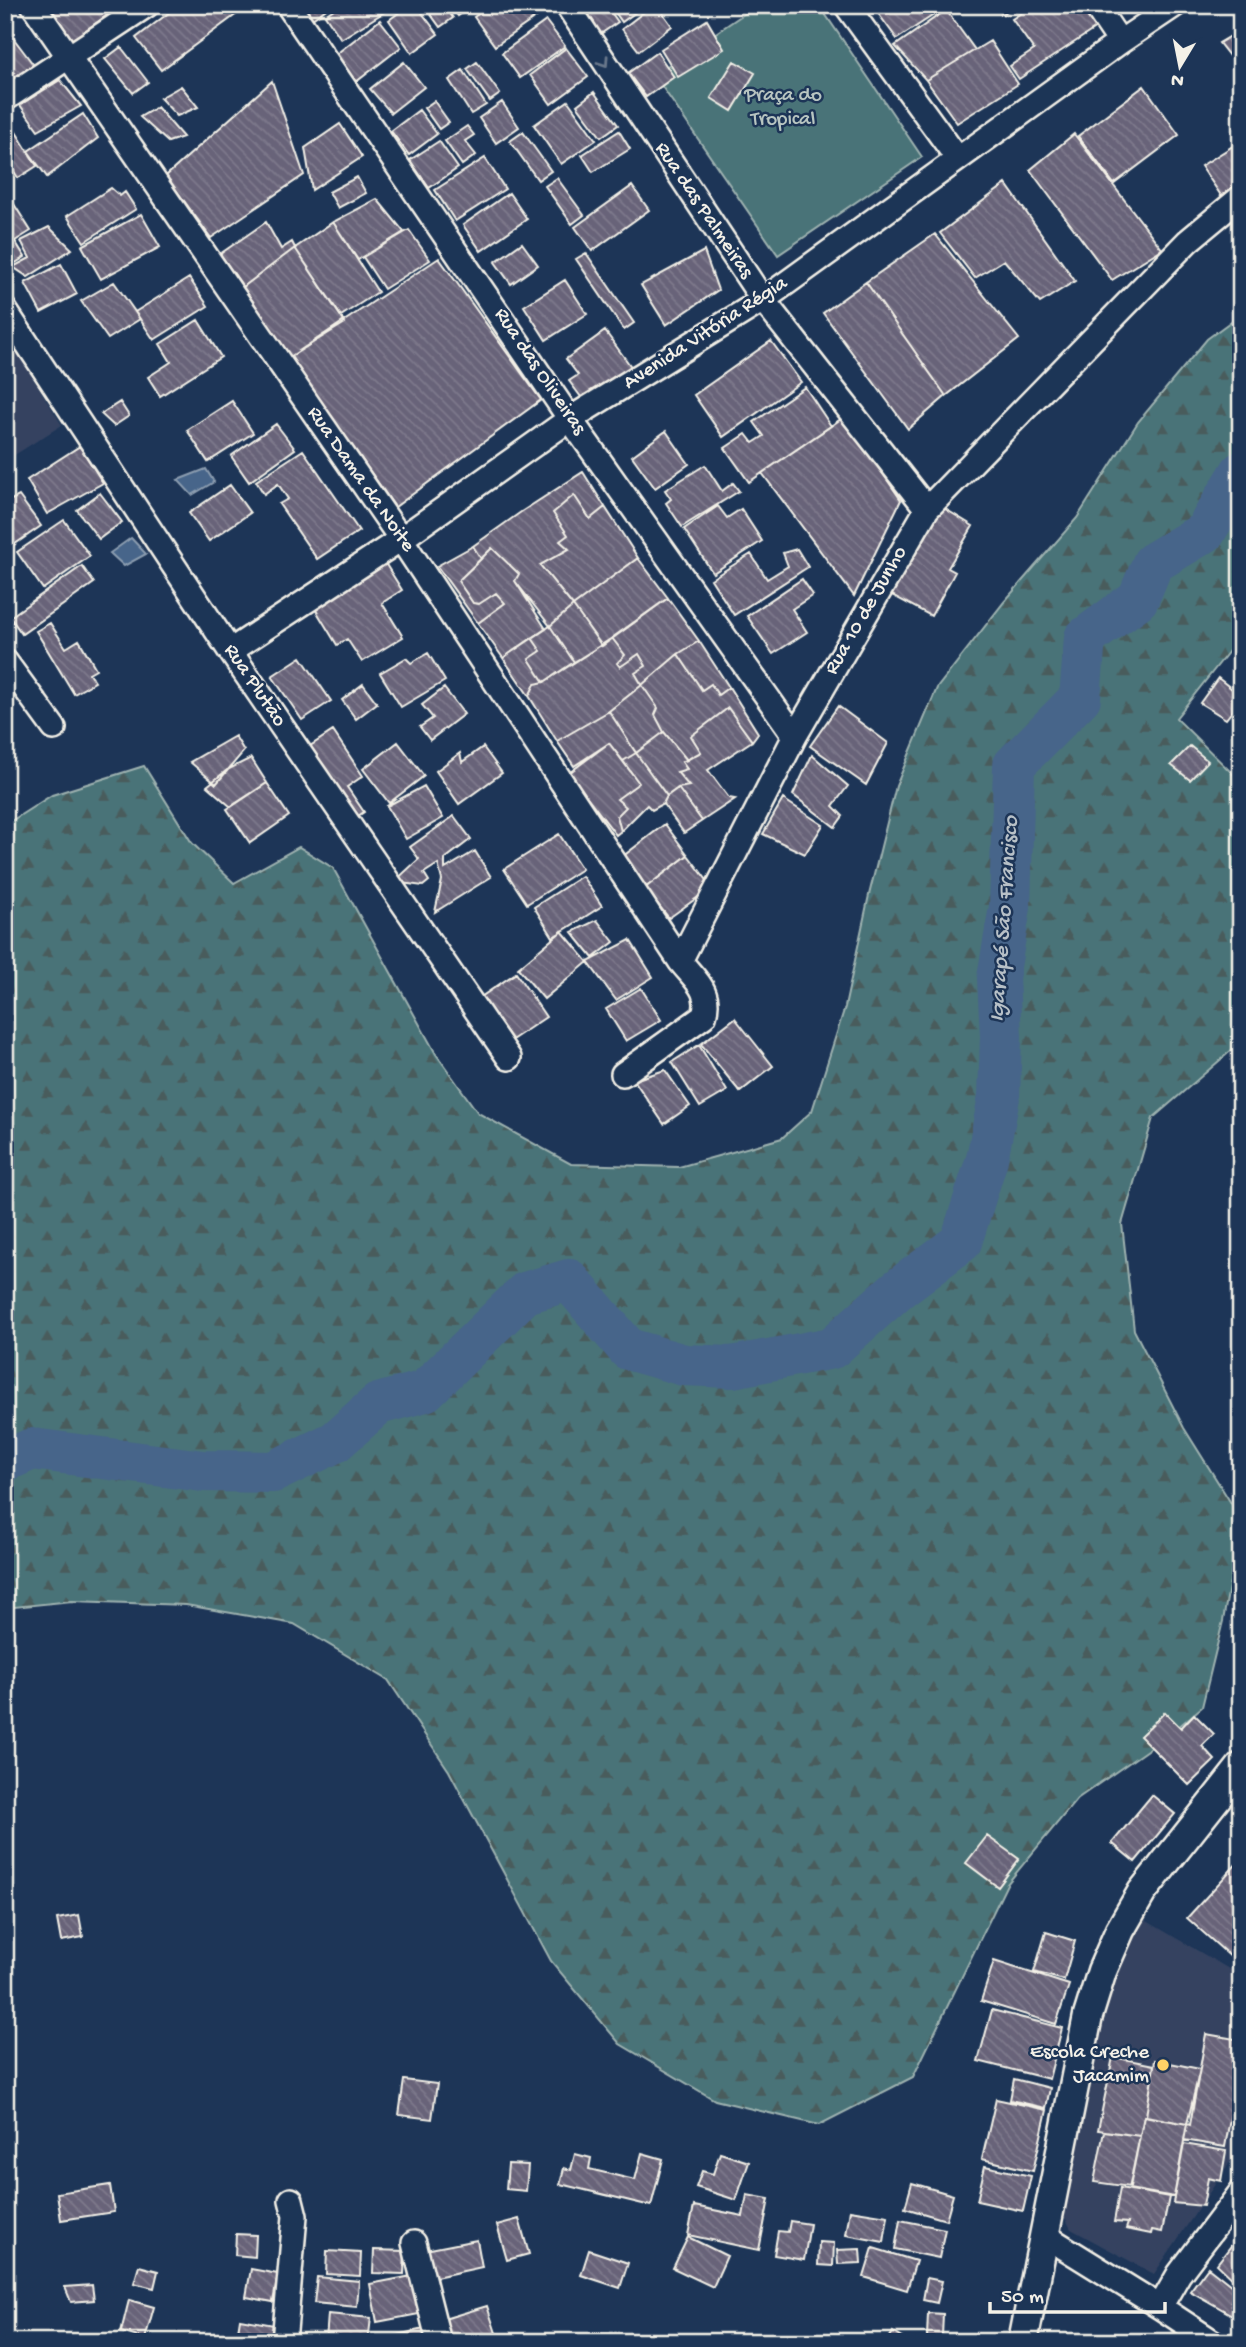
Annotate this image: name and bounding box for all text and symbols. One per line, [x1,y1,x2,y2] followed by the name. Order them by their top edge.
[1144,32,1214,102] north arrow
[596,54,609,67] one-way arrow
[1170,67,1186,92] text: N
[743,84,822,133] park label: Praça do Tropical
[648,138,759,285] street label: Rua das Palmeiras
[619,271,794,396] street label: Avenida Vitória Régia
[487,304,591,441] street label: Rua das Oliveiras
[300,402,420,559] street label: Rua Dama da Noite
[820,542,914,680] street label: Rua 10 de Junho
[217,640,291,732] street label: Rua Plutão
[984,814,1026,1023] water label: Igarapé São Francisco
[1030,2041,1150,2090] place label: Escola Creche Jacamim
[1155,2057,1171,2073] marker: Escola Creche Jacamim
[990,2270,1166,2314] scale bar
[1001,2286,1044,2311] text: 50 m

